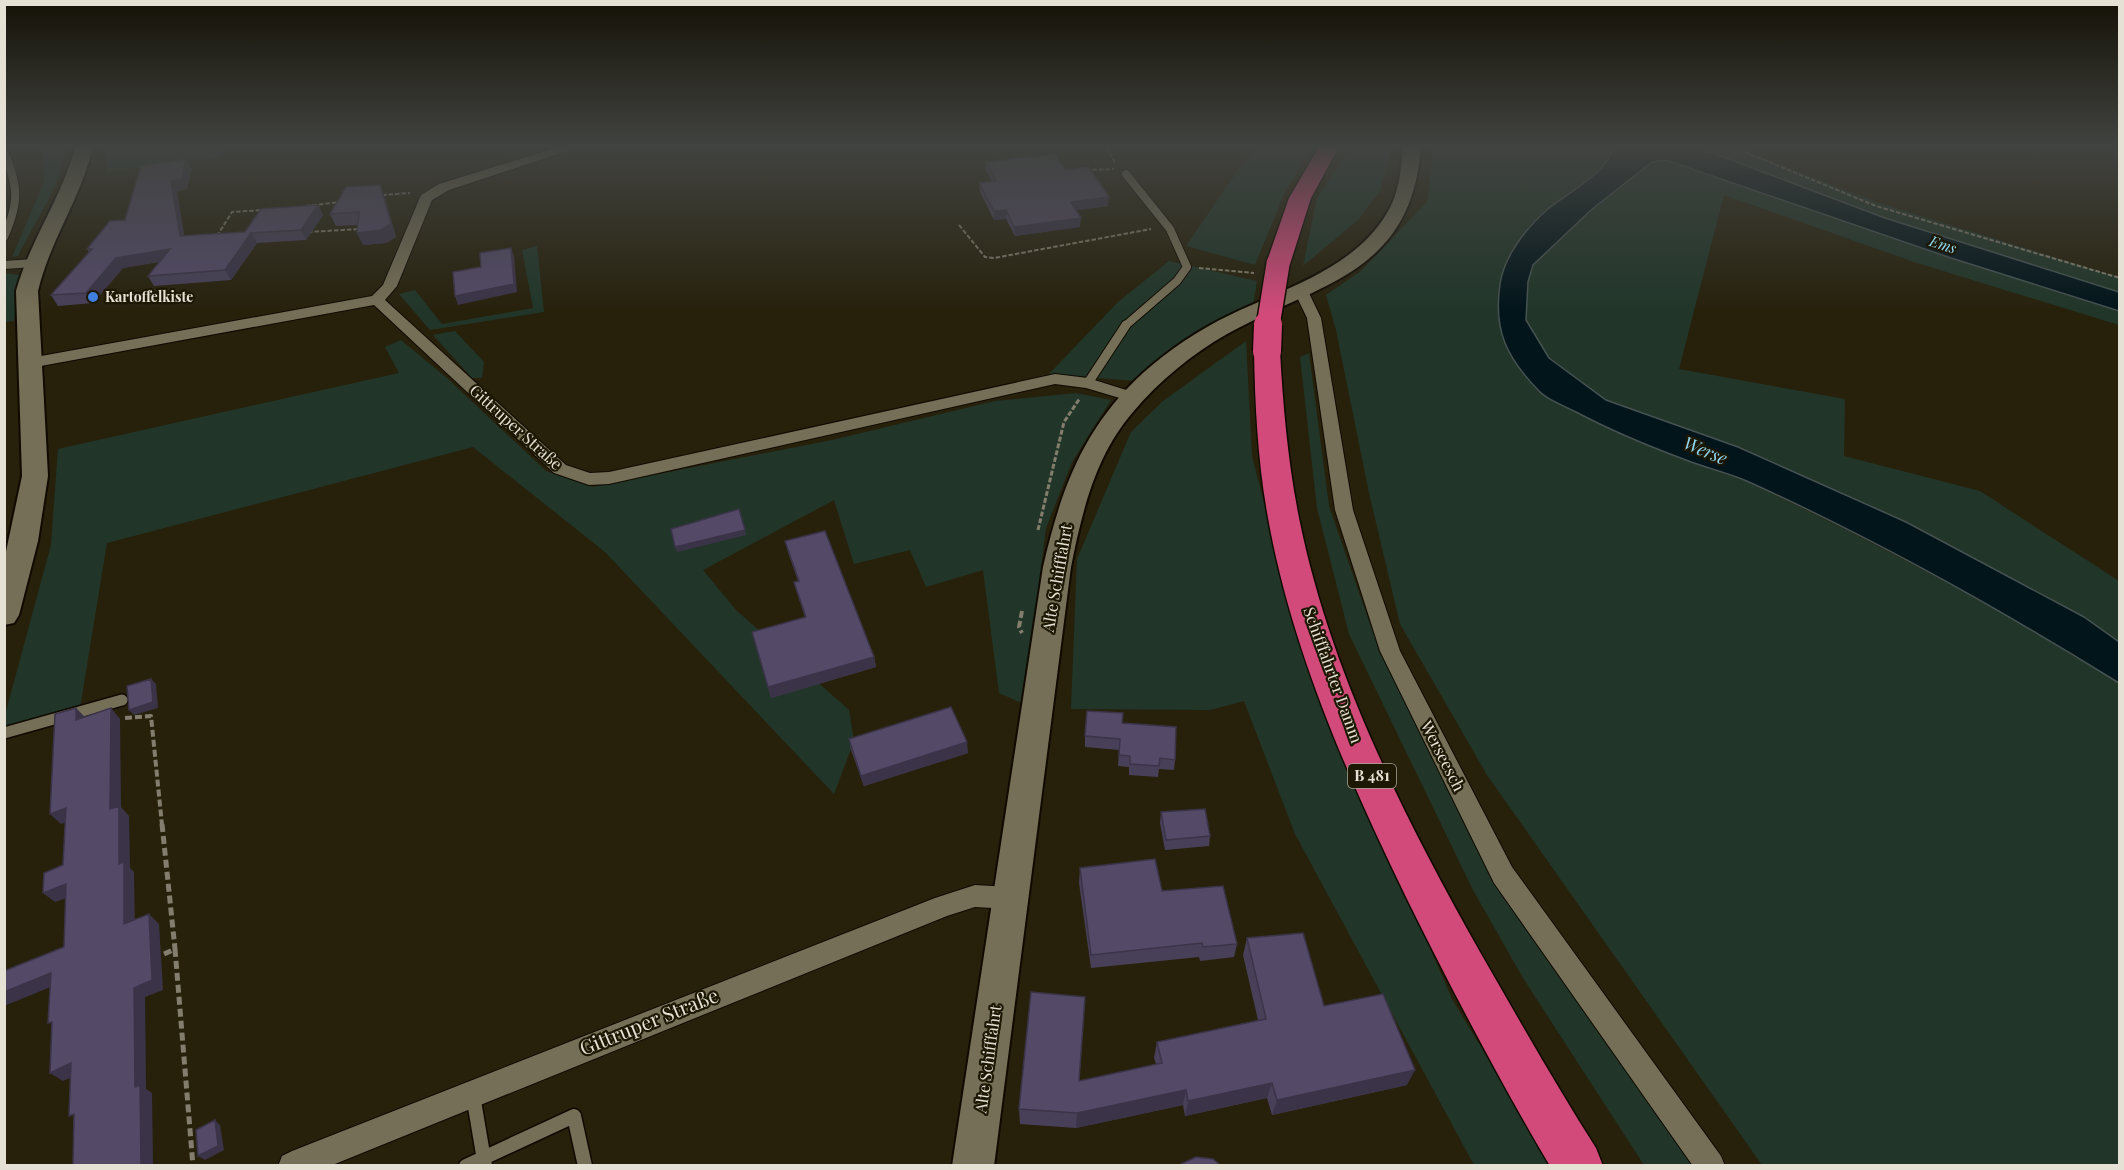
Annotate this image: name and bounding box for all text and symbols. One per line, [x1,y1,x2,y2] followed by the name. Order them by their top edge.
[1926,230,1960,258] water label: Ems
[105,287,193,306] place label: Kartoffelkiste
[86,290,100,304] marker: Kartoffelkiste
[465,379,567,474] street label: Gittruper Straße
[1680,430,1731,470] water label: Werse
[1037,522,1076,634] street label: Alte Schifffahrt
[1299,604,1368,746] street label: Schifffahrter Damm
[1416,716,1470,795] street label: Werseesch
[1348,764,1396,788] road number: B 481
[575,980,722,1061] street label: Gittruper Straße
[969,1003,1006,1115] street label: Alte Schifffahrt

